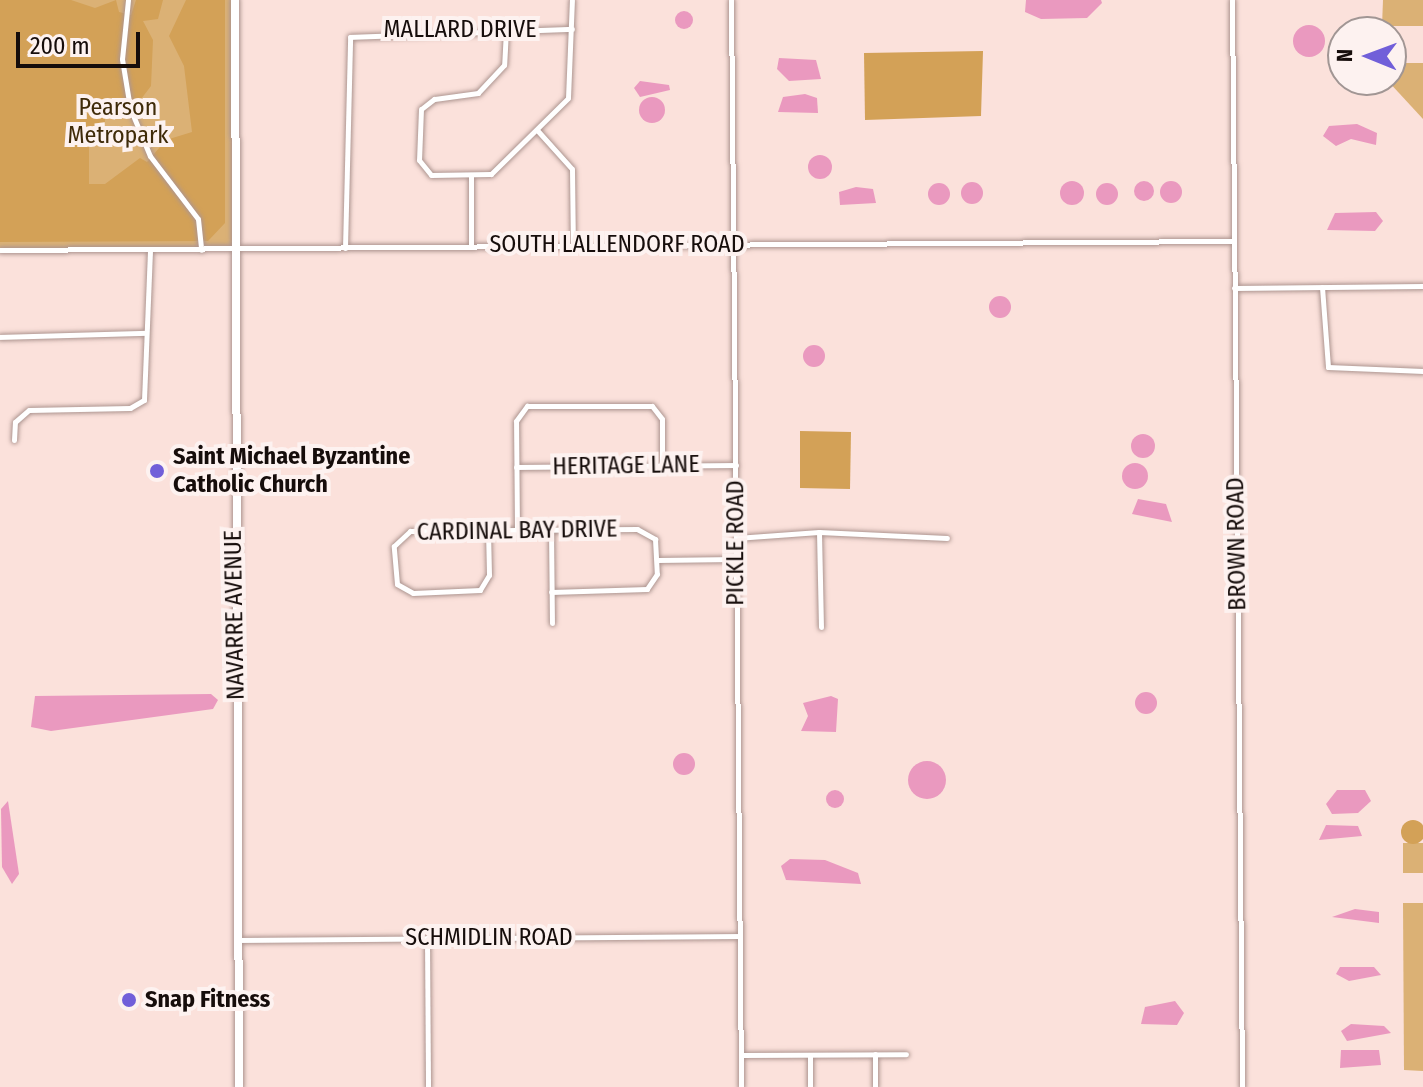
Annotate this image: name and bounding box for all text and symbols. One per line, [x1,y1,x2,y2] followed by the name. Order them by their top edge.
[20,16,144,66] scale bar
[383,16,537,44] street label: MALLARD DRIVE
[1327,16,1407,96] north arrow
[30,32,90,60] text: 200 m
[1331,49,1358,62] text: N
[68,94,168,150] park label: Pearson Metropark
[489,231,745,259] street label: SOUTH LALLENDORF ROAD
[173,443,410,499] place label: Saint Michael Byzantine Catholic Church
[552,450,700,482] street label: HERITAGE LANE
[148,462,166,480] marker: Saint Michael Byzantine Catholic Church
[1221,477,1253,611] street label: BROWN ROAD
[722,480,750,606] street label: PICKLE ROAD
[417,515,617,547] street label: CARDINAL BAY DRIVE
[219,530,251,700] street label: NAVARRE AVENUE
[405,924,573,952] street label: SCHMIDLIN ROAD
[145,986,270,1014] place label: Snap Fitness
[120,991,138,1009] marker: Snap Fitness

